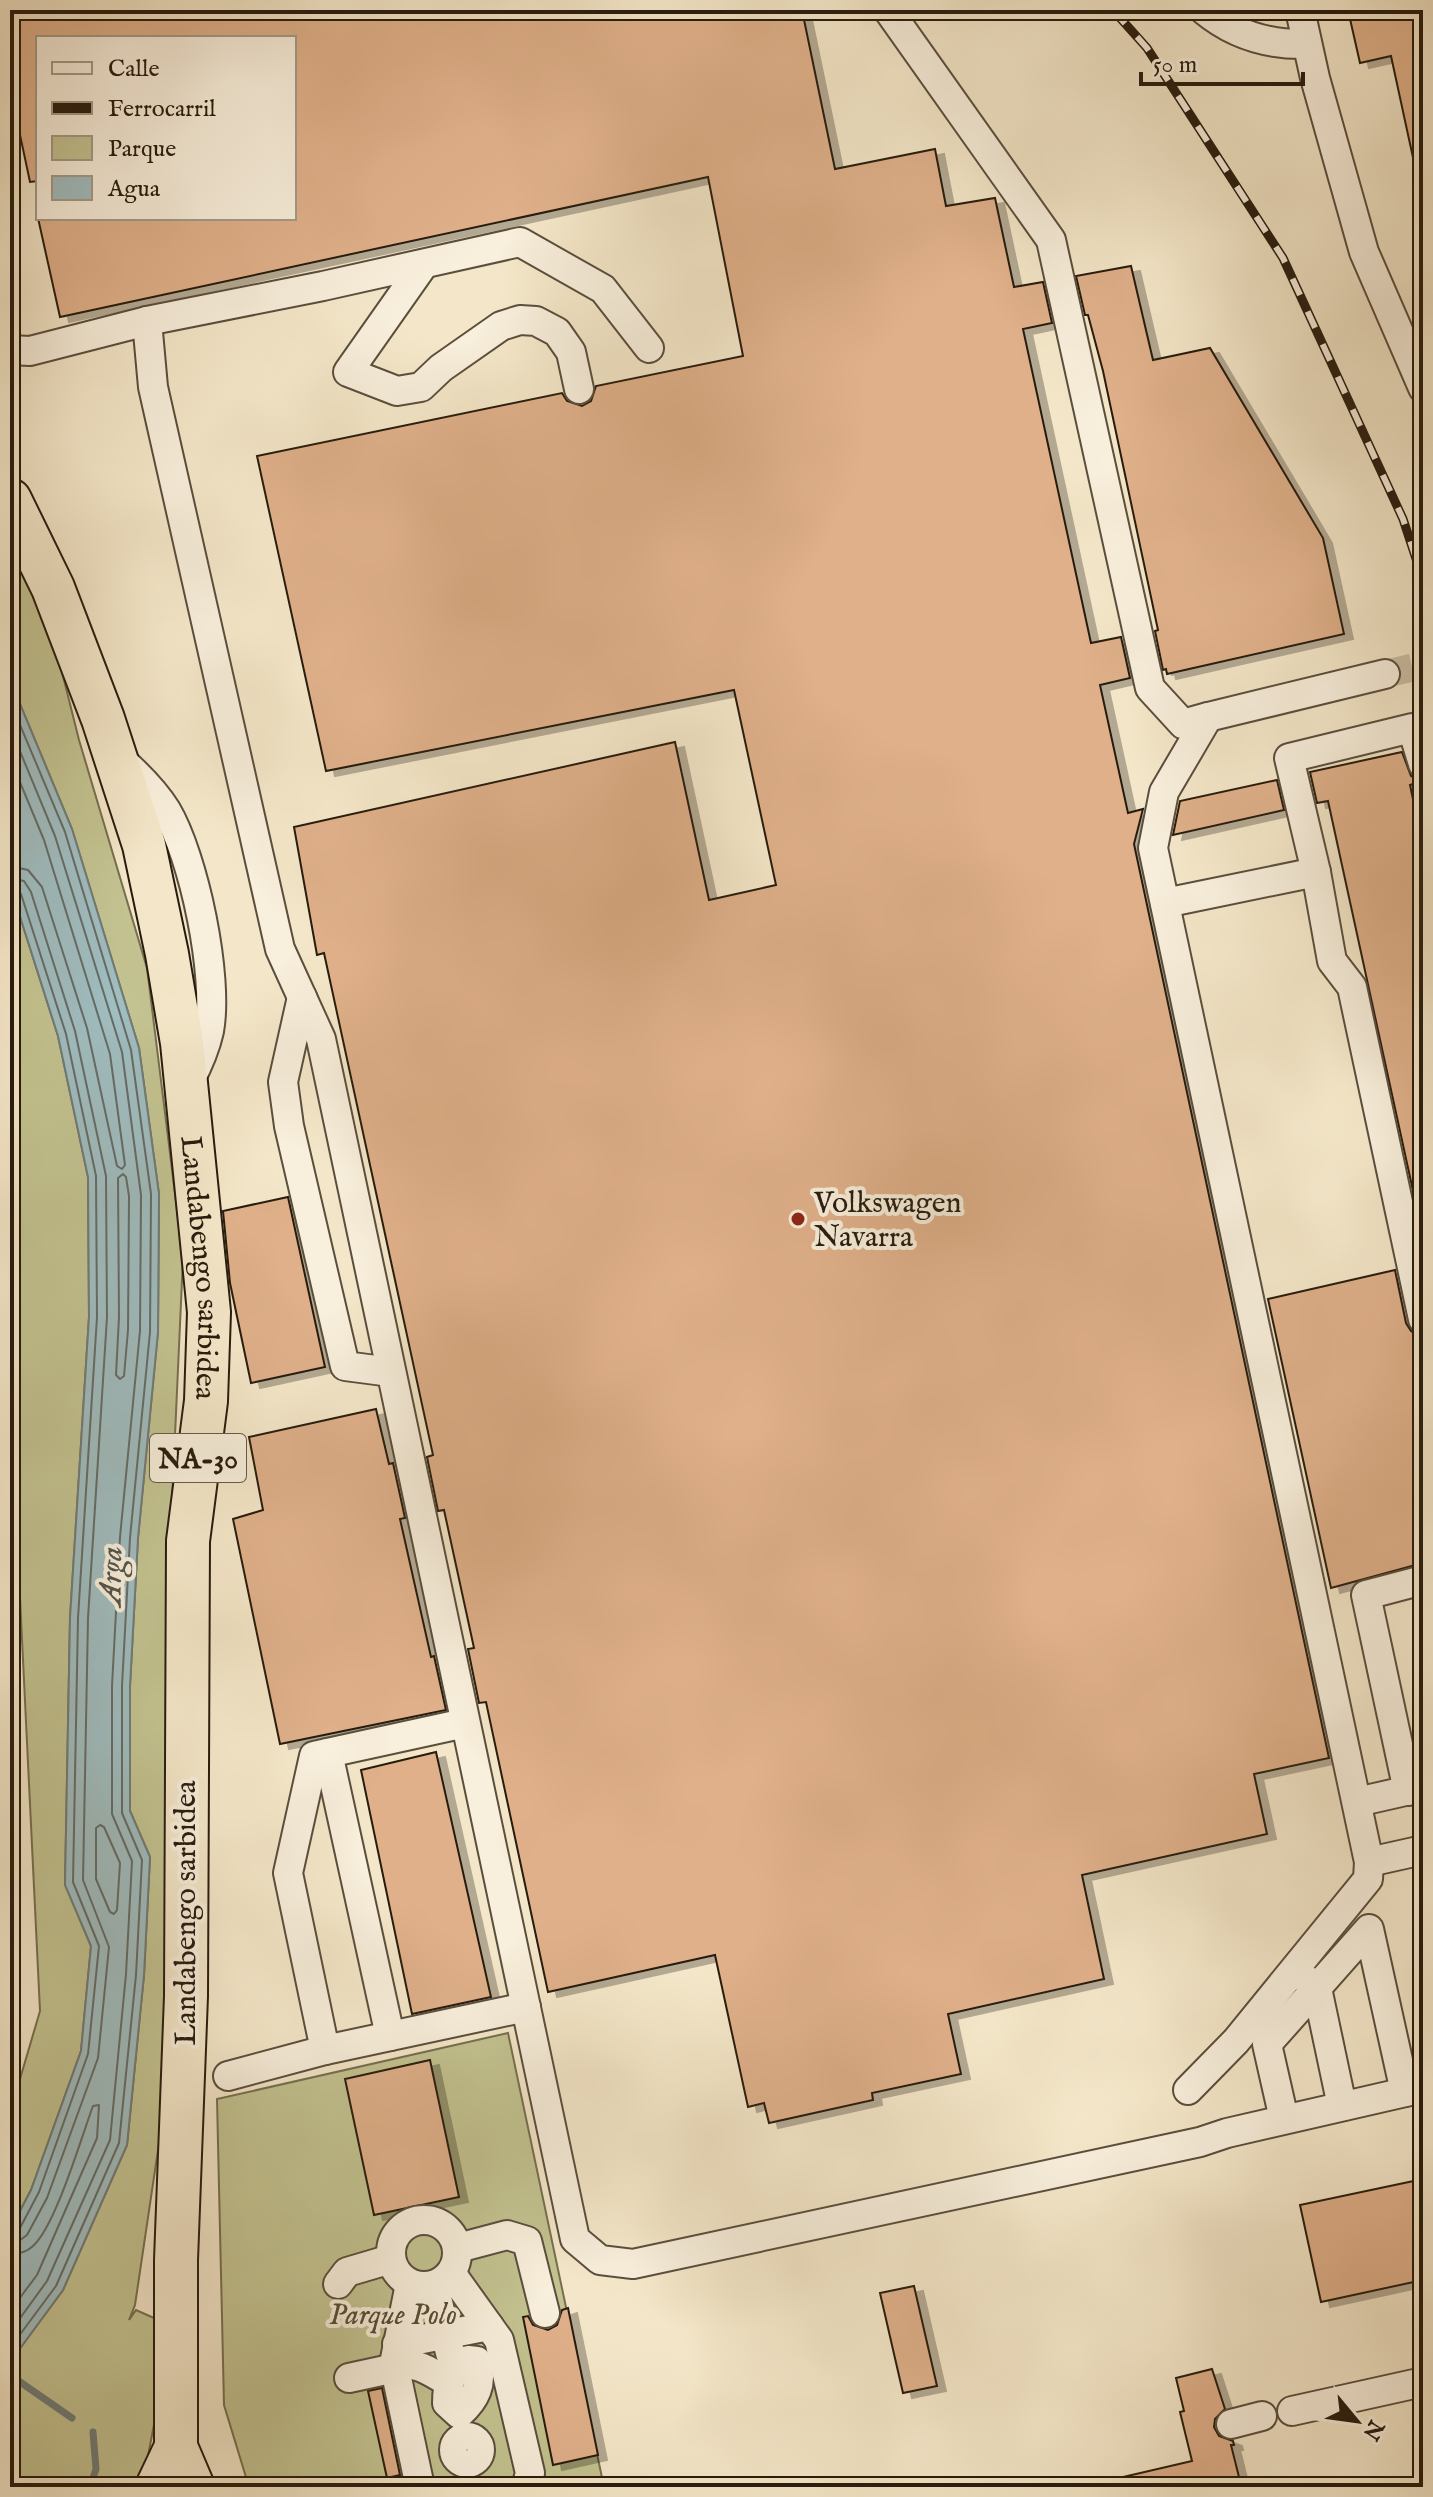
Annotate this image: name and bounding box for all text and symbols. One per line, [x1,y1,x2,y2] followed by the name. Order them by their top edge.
[36,36,296,220] legend
[1141,36,1303,86] scale bar
[1153,50,1197,81] text: 50 m
[108,54,160,85] text: Calle
[108,94,216,125] text: Ferrocarril
[108,134,176,165] text: Parque
[107,174,161,205] text: Agua
[170,1134,226,1400] street label: Landabengo sarbidea
[813,1185,962,1257] place label: Volkswagen Navarra
[789,1210,807,1228] marker: Volkswagen Navarra
[150,1434,246,1482] road number: NA-30
[91,1546,134,1609] water label: Arga
[168,1780,206,2045] street label: Landabengo sarbidea
[329,2297,457,2335] park label: Parque Polo
[1317,2381,1397,2461] north arrow
[1356,2414,1390,2445] text: N

